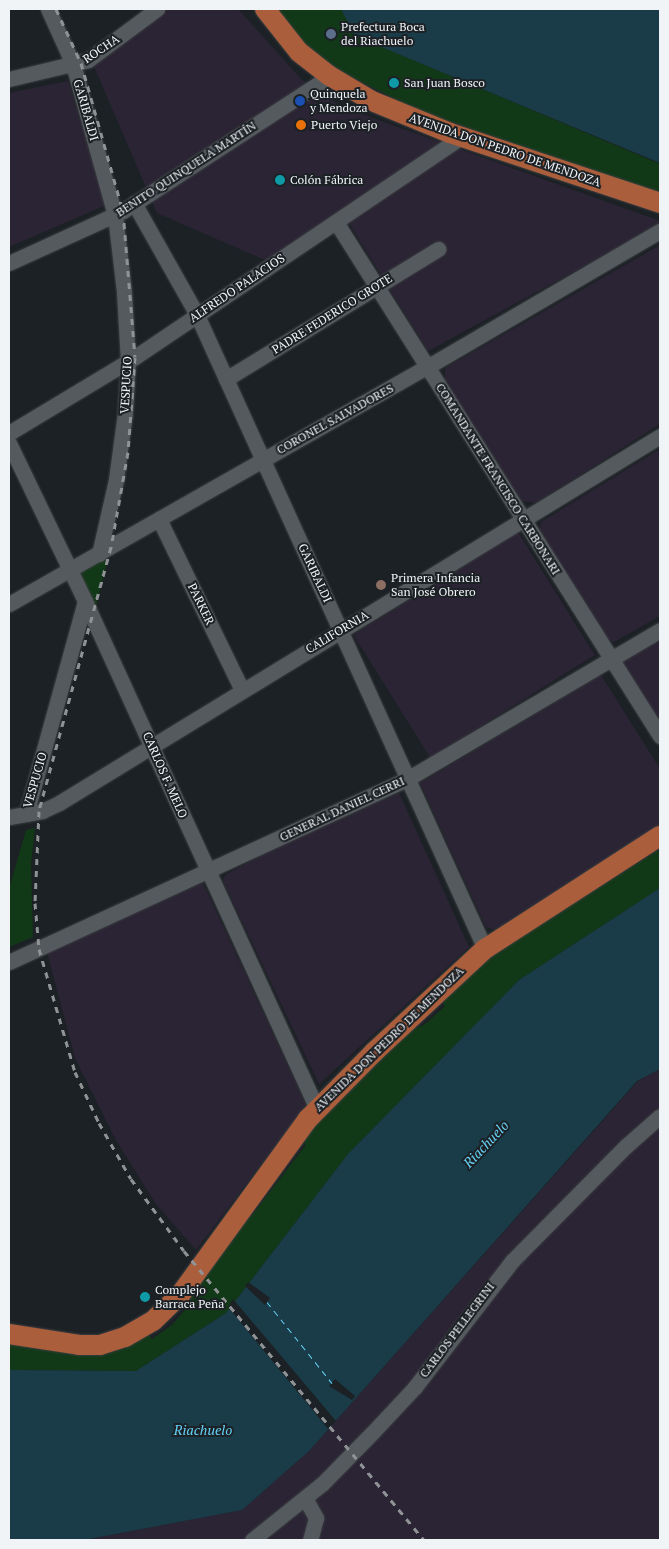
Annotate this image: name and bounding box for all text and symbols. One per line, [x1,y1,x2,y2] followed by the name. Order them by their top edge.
[341,20,425,48] place label: Prefectura Boca del Riachuelo
[325,28,337,40] marker: Prefectura Boca del Riachuelo
[80,32,122,66] street label: ROCHA
[404,76,485,90] place label: San Juan Bosco
[388,77,400,89] marker: San Juan Bosco
[70,78,102,142] street label: GARIBALDI
[310,87,368,115] place label: Quinquela y Mendoza
[294,95,306,107] marker: Quinquela y Mendoza
[407,110,603,190] street label: AVENIDA DON PEDRO DE MENDOZA
[113,118,259,220] street label: BENITO QUINQUELA MARTÍN
[311,118,378,132] place label: Puerto Viejo
[295,119,307,131] marker: Puerto Viejo
[290,173,363,187] place label: Colón Fábrica
[274,174,286,186] marker: Colón Fábrica
[187,251,287,325] street label: ALFREDO PALACIOS
[269,271,395,357] street label: PADRE FEDERICO GROTE
[117,356,135,414] street label: VESPUCIO
[274,381,396,457] street label: CORONEL SALVADORES
[433,381,563,577] street label: COMANDANTE FRANCISCO CARBONARI
[295,541,335,605] street label: GARIBALDI
[391,571,480,599] place label: Primera Infancia San José Obrero
[375,579,387,591] marker: Primera Infancia San José Obrero
[185,581,217,627] street label: PARKER
[303,608,371,656] street label: CALIFORNIA
[139,730,191,820] street label: CARLOS F. MELO
[20,750,50,810] street label: VESPUCIO
[277,774,407,844] street label: GENERAL DANIEL CERRI
[311,964,467,1114] street label: AVENIDA DON PEDRO DE MENDOZA
[460,1117,512,1171] water label: Riachuelo
[417,1280,497,1380] street label: CARLOS PELLEGRINI
[155,1283,224,1311] place label: Complejo Barraca Peña
[139,1291,151,1303] marker: Complejo Barraca Peña
[174,1422,232,1438] water label: Riachuelo

